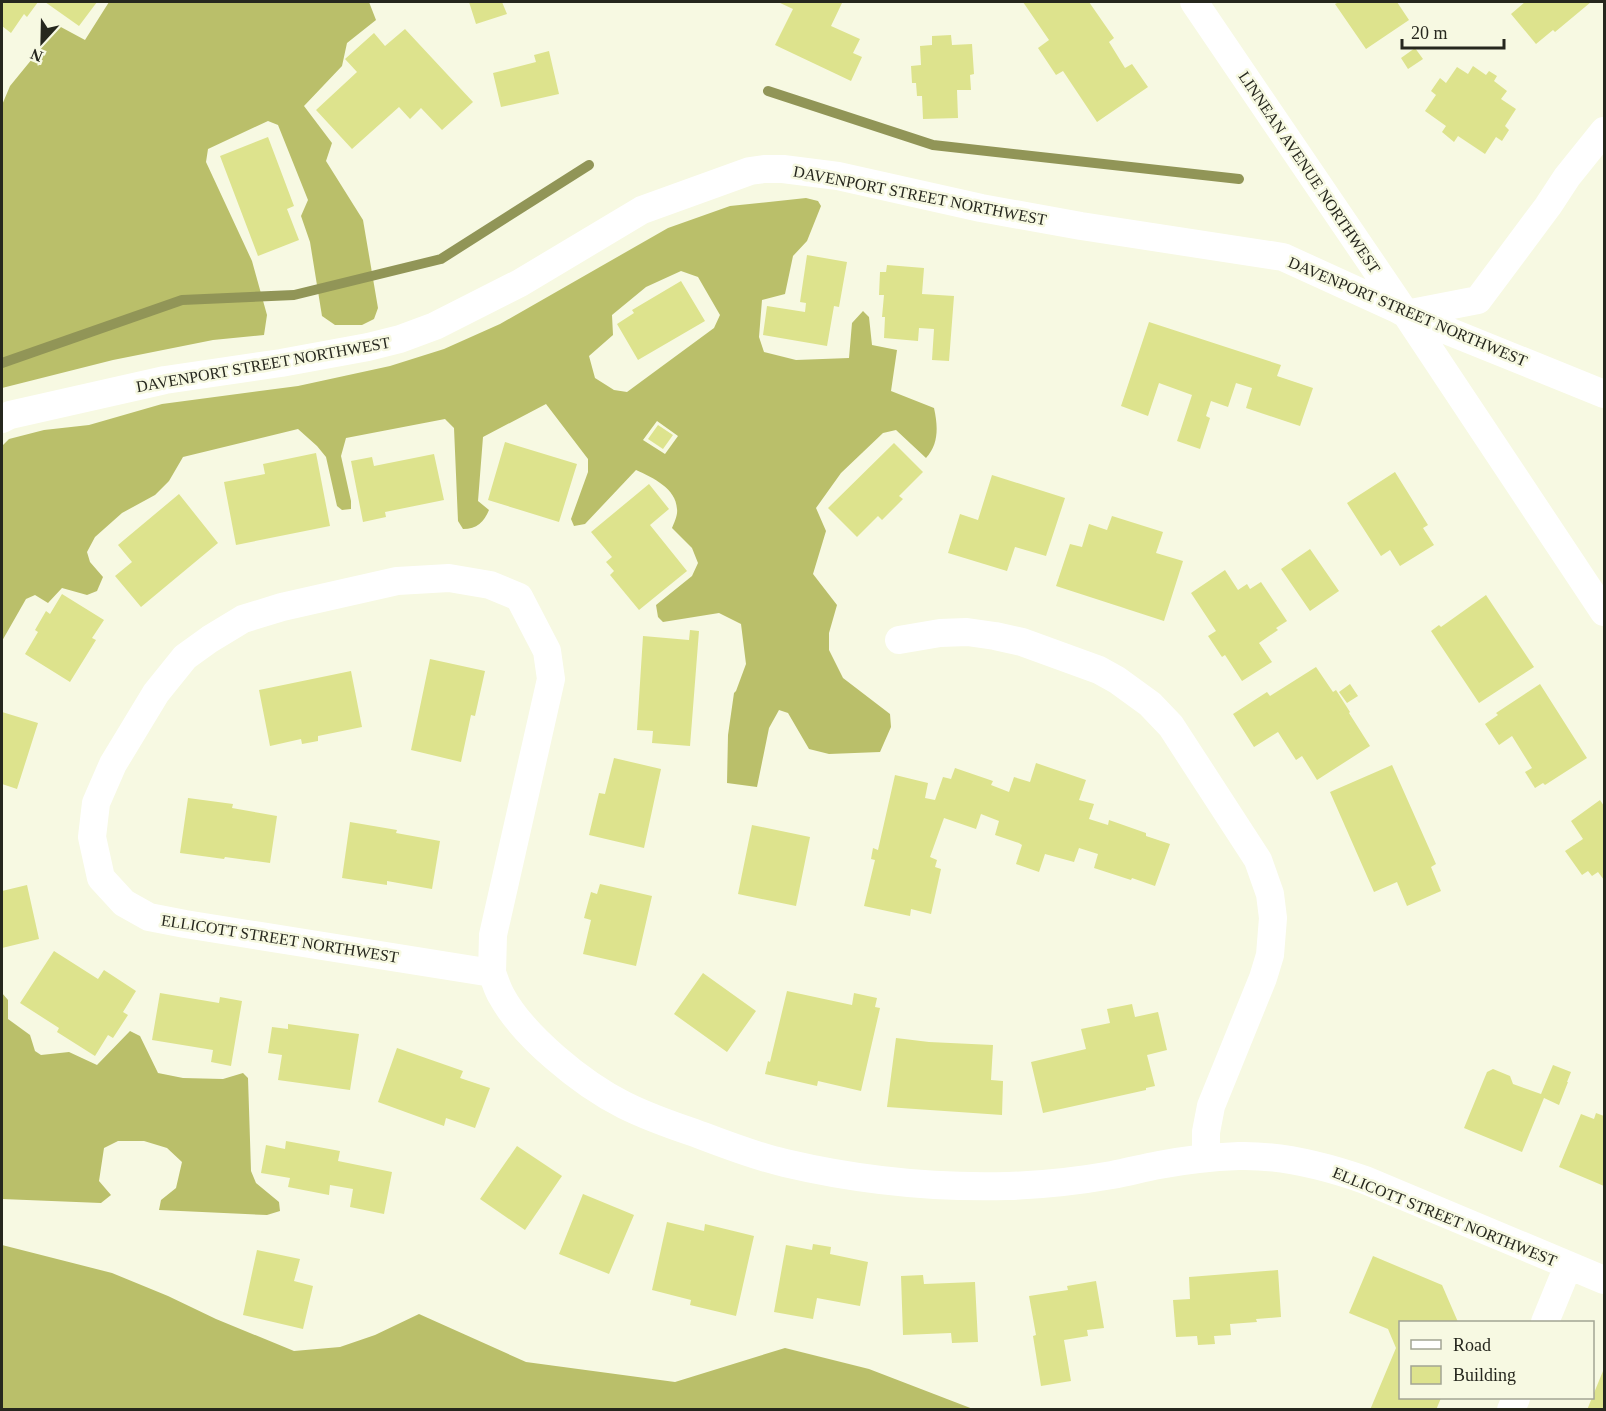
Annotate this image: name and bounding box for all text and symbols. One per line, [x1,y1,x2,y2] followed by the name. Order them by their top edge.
[12,12,72,72] north arrow
[1402,12,1504,50] scale bar
[1411,23,1448,43] text: 20 m
[28,45,45,65] text: N
[1236,68,1384,277] street label: LINNEAN AVENUE NORTHWEST
[792,163,1048,228] street label: DAVENPORT STREET NORTHWEST
[1286,253,1530,370] street label: DAVENPORT STREET NORTHWEST
[135,334,392,395] street label: DAVENPORT STREET NORTHWEST
[160,911,400,966] street label: ELLICOTT STREET NORTHWEST
[1330,1164,1560,1269] street label: ELLICOTT STREET NORTHWEST
[1399,1321,1594,1399] legend
[1453,1335,1491,1355] text: Road
[1453,1365,1516,1385] text: Building

